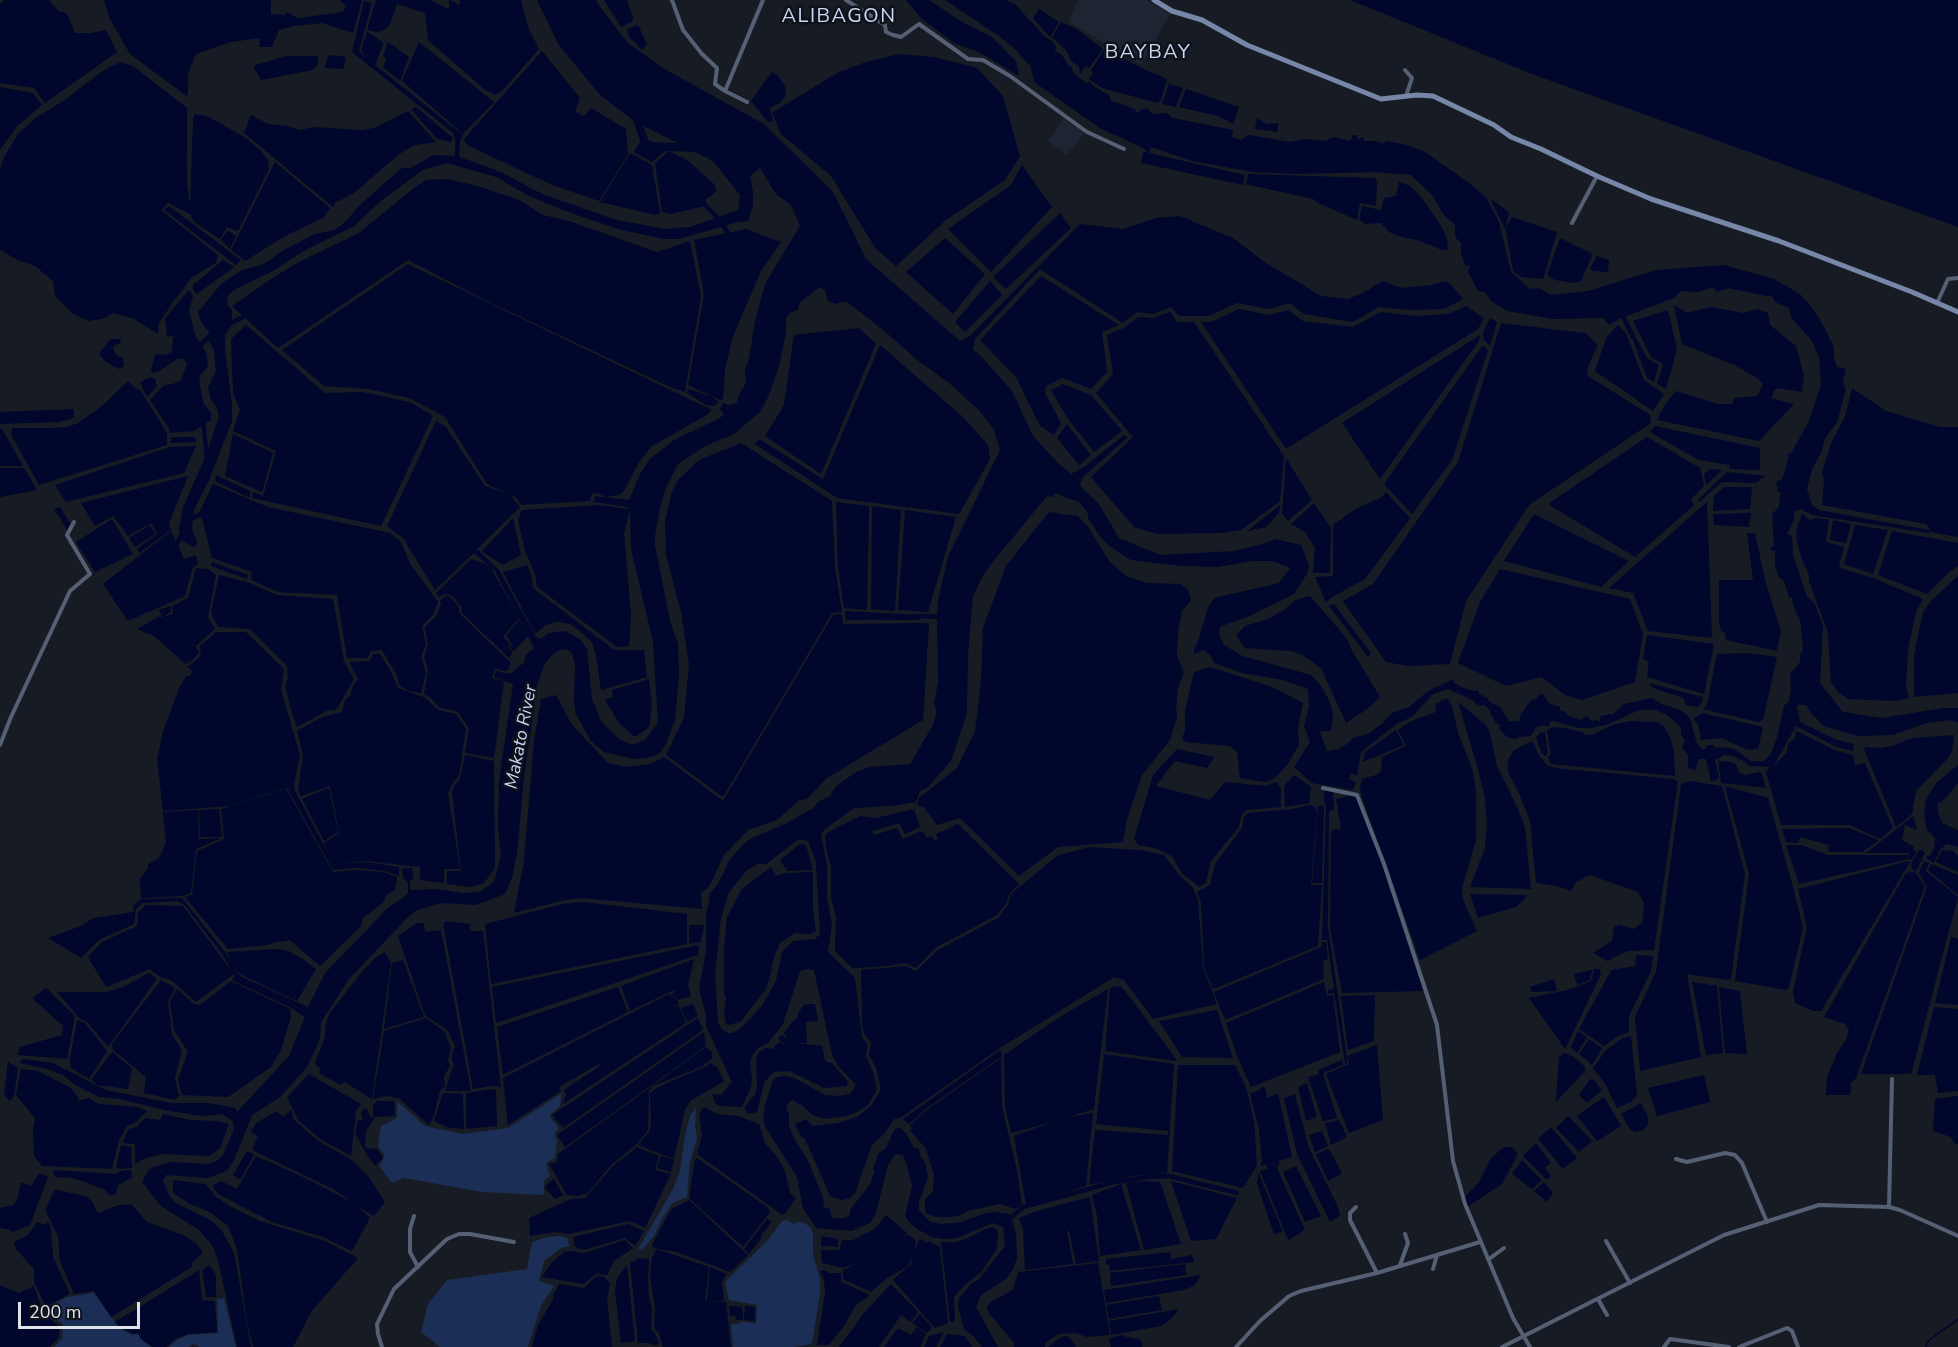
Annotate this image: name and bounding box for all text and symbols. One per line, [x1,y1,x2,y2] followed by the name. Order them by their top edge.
[782,5,896,29] district label: ALIBAGON
[1105,41,1191,65] district label: BAYBAY
[501,683,543,791] water label: Makato River
[21,1290,142,1328] scale bar
[29,1300,81,1324] text: 200 m

